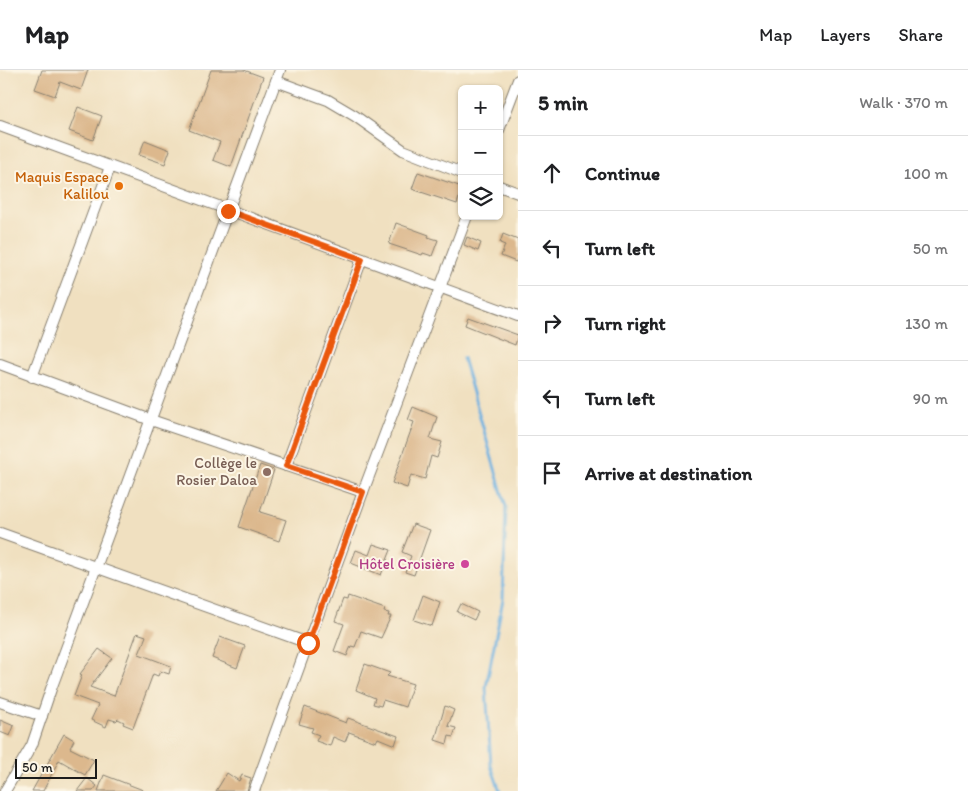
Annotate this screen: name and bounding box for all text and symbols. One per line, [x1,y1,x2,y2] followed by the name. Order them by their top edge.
[25,20,69,49] text: Map
[759,24,792,46] text: Map
[820,24,870,46] text: Layers
[898,24,943,46] text: Share
[458,85,503,220] map controls
[458,85,503,130] button: +
[538,90,588,115] text: 5 min
[859,93,948,112] text: Walk · 370 m
[458,130,503,175] button: −
[538,159,566,187] icon: ahead
[585,162,660,185] text: Continue
[904,164,948,183] text: 100 m
[15,168,109,203] place label: Maquis Espace Kalilou
[458,175,503,220] button: layers
[113,180,125,192] marker: Maquis Espace Kalilou
[217,200,240,223] route end
[538,234,566,262] icon: left
[585,237,655,260] text: Turn left
[913,239,948,258] text: 50 m
[538,309,566,337] icon: right
[585,312,666,335] text: Turn right
[905,314,948,333] text: 130 m
[538,384,566,412] icon: left
[585,387,655,410] text: Turn left
[913,389,948,408] text: 90 m
[176,454,257,489] place label: Collège le Rosier Daloa
[538,459,566,487] icon: arrive
[585,462,752,485] text: Arrive at destination
[261,466,273,478] marker: Collège le Rosier Daloa
[359,555,455,573] place label: Hôtel Croisière
[459,558,471,570] marker: Hôtel Croisière
[297,632,320,655] route start
[15,756,98,779] scale bar
[22,759,53,776] text: 50 m

